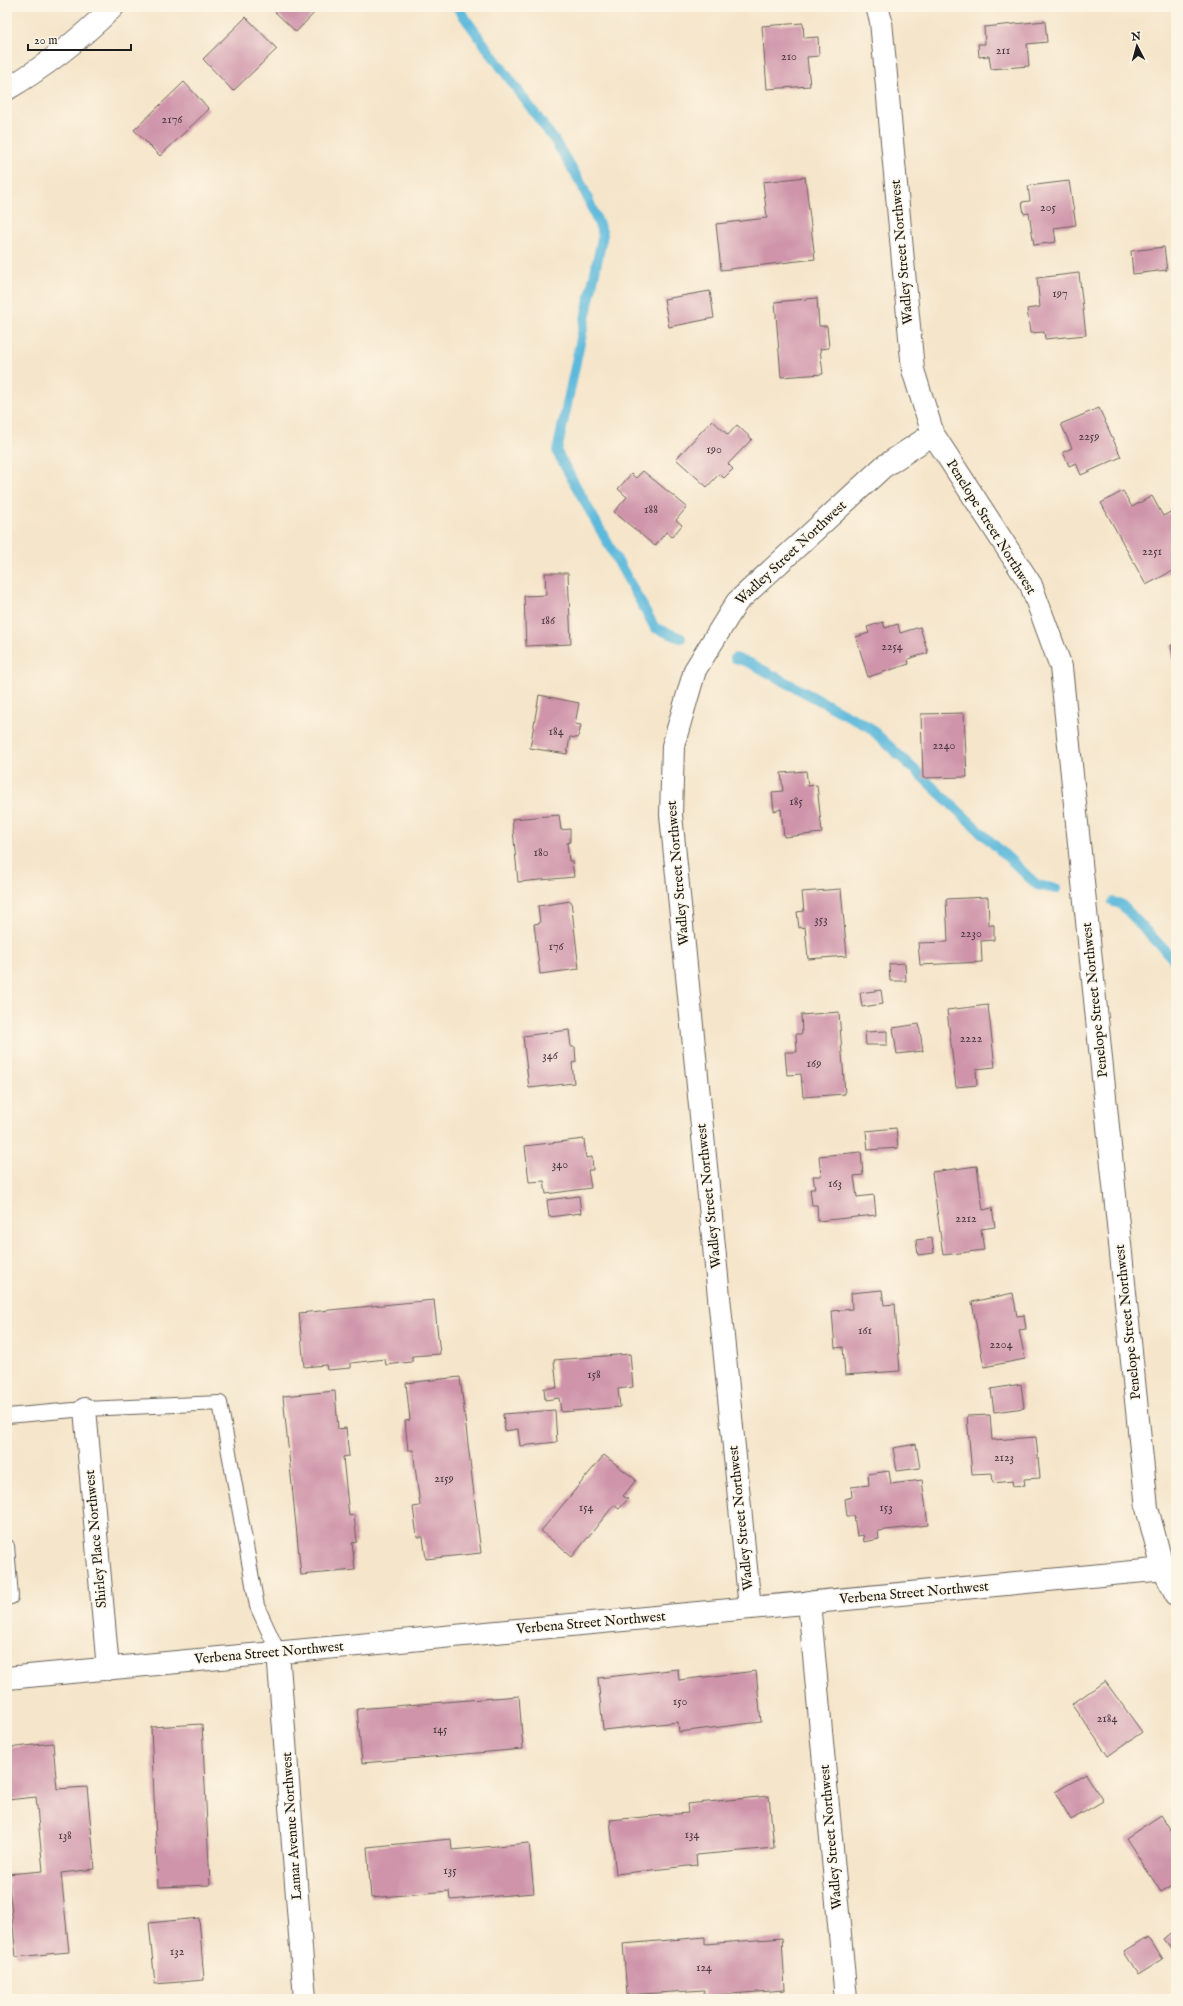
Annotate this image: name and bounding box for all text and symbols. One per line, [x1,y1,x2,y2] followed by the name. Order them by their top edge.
[28,26,131,52] scale bar
[1117,26,1157,66] north arrow
[1130,30,1142,45] text: N
[34,33,57,48] text: 20 m
[996,43,1010,58] house number: 211
[781,49,797,64] house number: 210
[162,112,183,127] house number: 2176
[887,178,917,325] street label: Wadley Street Northwest
[1040,200,1057,215] house number: 205
[1052,286,1068,301] house number: 197
[1079,429,1099,444] house number: 2259
[706,442,722,457] house number: 190
[942,456,1040,598] street label: Penelope Street Northwest
[732,497,851,609] street label: Wadley Street Northwest
[644,502,658,517] house number: 188
[1142,544,1162,559] house number: 2251
[541,613,556,628] house number: 186
[881,639,903,654] house number: 2254
[548,724,564,739] house number: 184
[932,738,956,753] house number: 2240
[789,794,803,809] house number: 185
[663,799,693,946] street label: Wadley Street Northwest
[533,845,549,860] house number: 180
[814,912,828,927] house number: 353
[1078,921,1112,1079] street label: Penelope Street Northwest
[960,926,982,941] house number: 2230
[548,939,565,954] house number: 176
[960,1031,983,1046] house number: 2222
[542,1048,559,1063] house number: 346
[807,1056,821,1071] house number: 169
[692,1122,726,1269] street label: Wadley Street Northwest
[552,1157,568,1172] house number: 340
[828,1176,842,1191] house number: 163
[955,1211,977,1226] house number: 2212
[1111,1243,1145,1401] street label: Penelope Street Northwest
[858,1323,872,1338] house number: 161
[989,1337,1013,1352] house number: 2204
[587,1367,601,1382] house number: 158
[724,1444,758,1591] street label: Wadley Street Northwest
[994,1450,1014,1465] house number: 2123
[81,1469,111,1609] street label: Shirley Place Northwest
[434,1471,454,1486] house number: 2159
[579,1500,593,1515] house number: 154
[879,1500,893,1515] house number: 153
[837,1577,990,1609] street label: Verbena Street Northwest
[514,1607,667,1639] street label: Verbena Street Northwest
[192,1637,345,1669] street label: Verbena Street Northwest
[673,1694,687,1709] house number: 150
[1097,1711,1117,1726] house number: 2184
[433,1722,448,1737] house number: 145
[278,1751,306,1901] street label: Lamar Avenue Northwest
[816,1763,846,1910] street label: Wadley Street Northwest
[685,1827,700,1842] house number: 134
[58,1828,72,1843] house number: 138
[443,1863,457,1878] house number: 135
[170,1944,185,1959] house number: 132
[696,1960,712,1975] house number: 124

